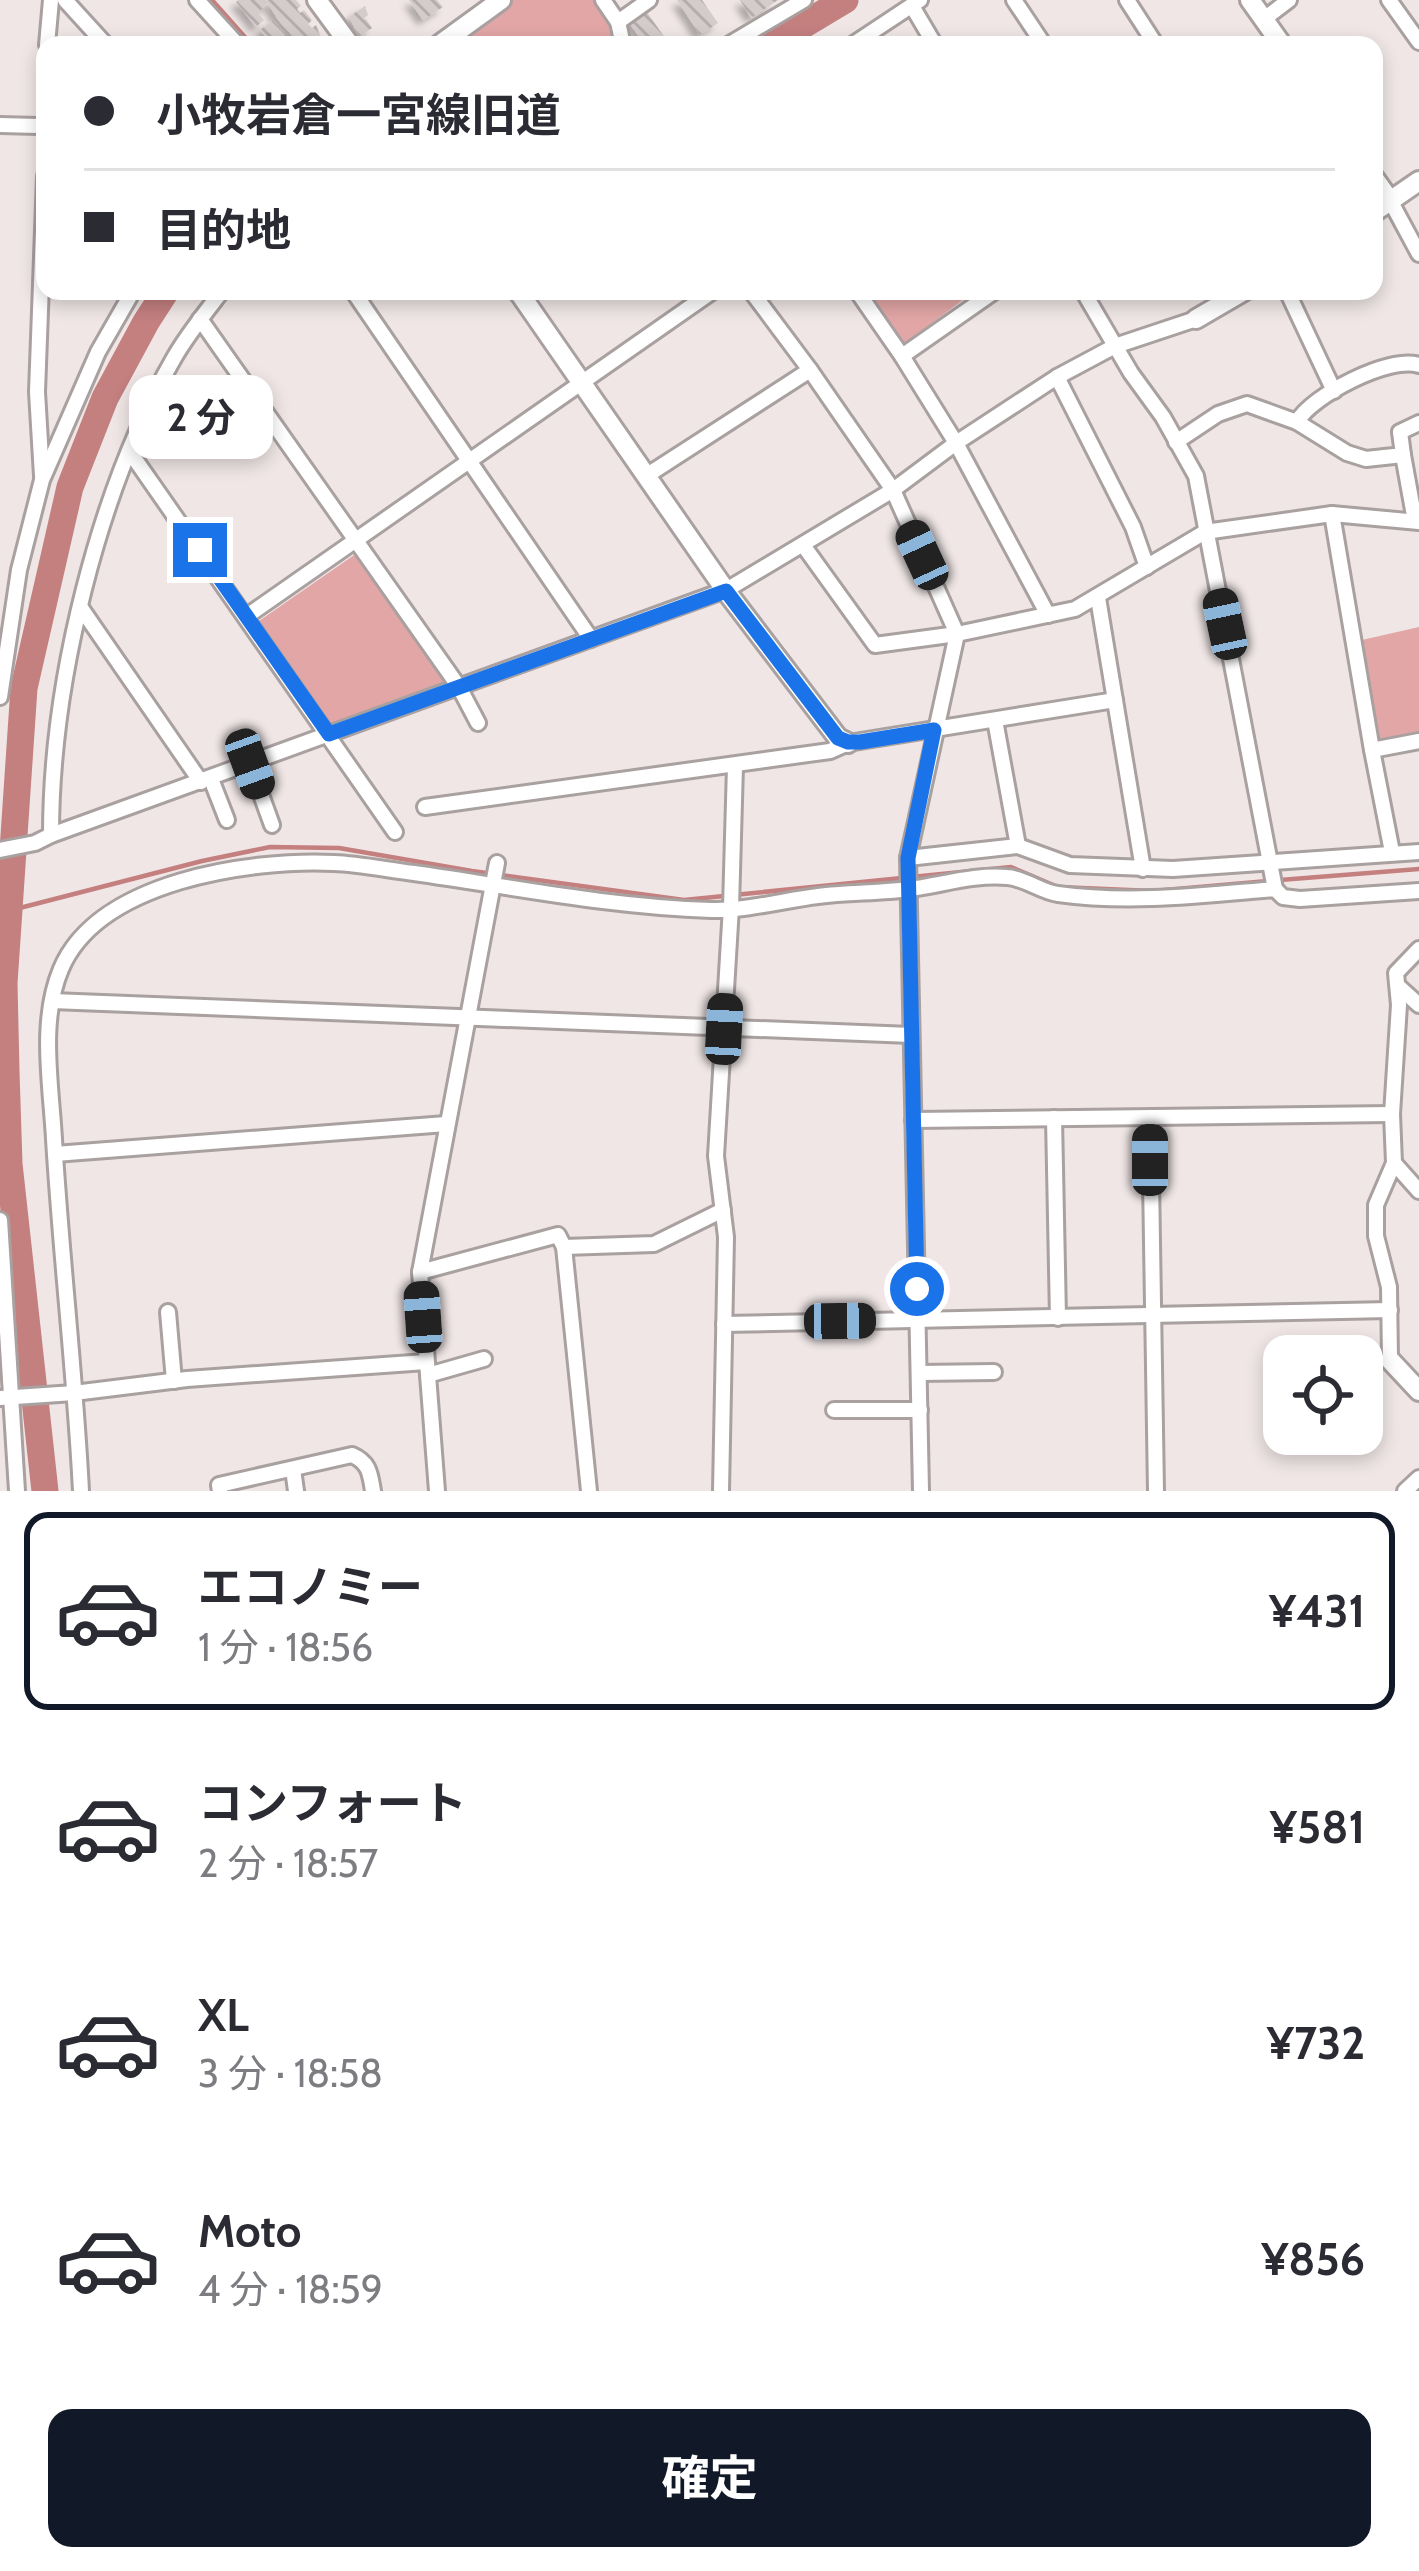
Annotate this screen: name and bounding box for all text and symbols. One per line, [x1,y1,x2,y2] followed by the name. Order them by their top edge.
[156,88,561,142] text: 小牧岩倉一宮線旧道
[156,203,291,257] text: 目的地
[128,376,272,460] callout: 2 分
[167,393,235,441] text: 2 分
[890,515,954,595] car
[173,523,227,577] route end
[1200,585,1250,663] car
[221,724,279,804] car
[704,992,744,1066] car
[1132,1124,1168,1196] car
[890,1262,944,1316] route start
[403,1280,443,1354] car
[804,1302,876,1340] car
[1263,1335,1383,1455] map controls
[1263,1335,1383,1455] button: locate
[54,1557,162,1665] icon: car
[198,1560,423,1614] text: エコノミー
[1269,1584,1365,1638] text: ¥431
[198,1623,373,1671] text: 1 分 · 18:56
[54,1773,162,1881] icon: car
[198,1776,467,1830] text: コンフォート
[1270,1800,1365,1854] text: ¥581
[198,1839,378,1887] text: 2 分 · 18:57
[198,1988,249,2042] text: XL
[54,1989,162,2097] icon: car
[1267,2016,1365,2070] text: ¥732
[198,2049,383,2097] text: 3 分 · 18:58
[198,2204,301,2258] text: Moto
[54,2205,162,2313] icon: car
[1261,2232,1365,2286] text: ¥856
[198,2265,383,2313] text: 4 分 · 18:59
[48,2409,1371,2547] button: 確定

